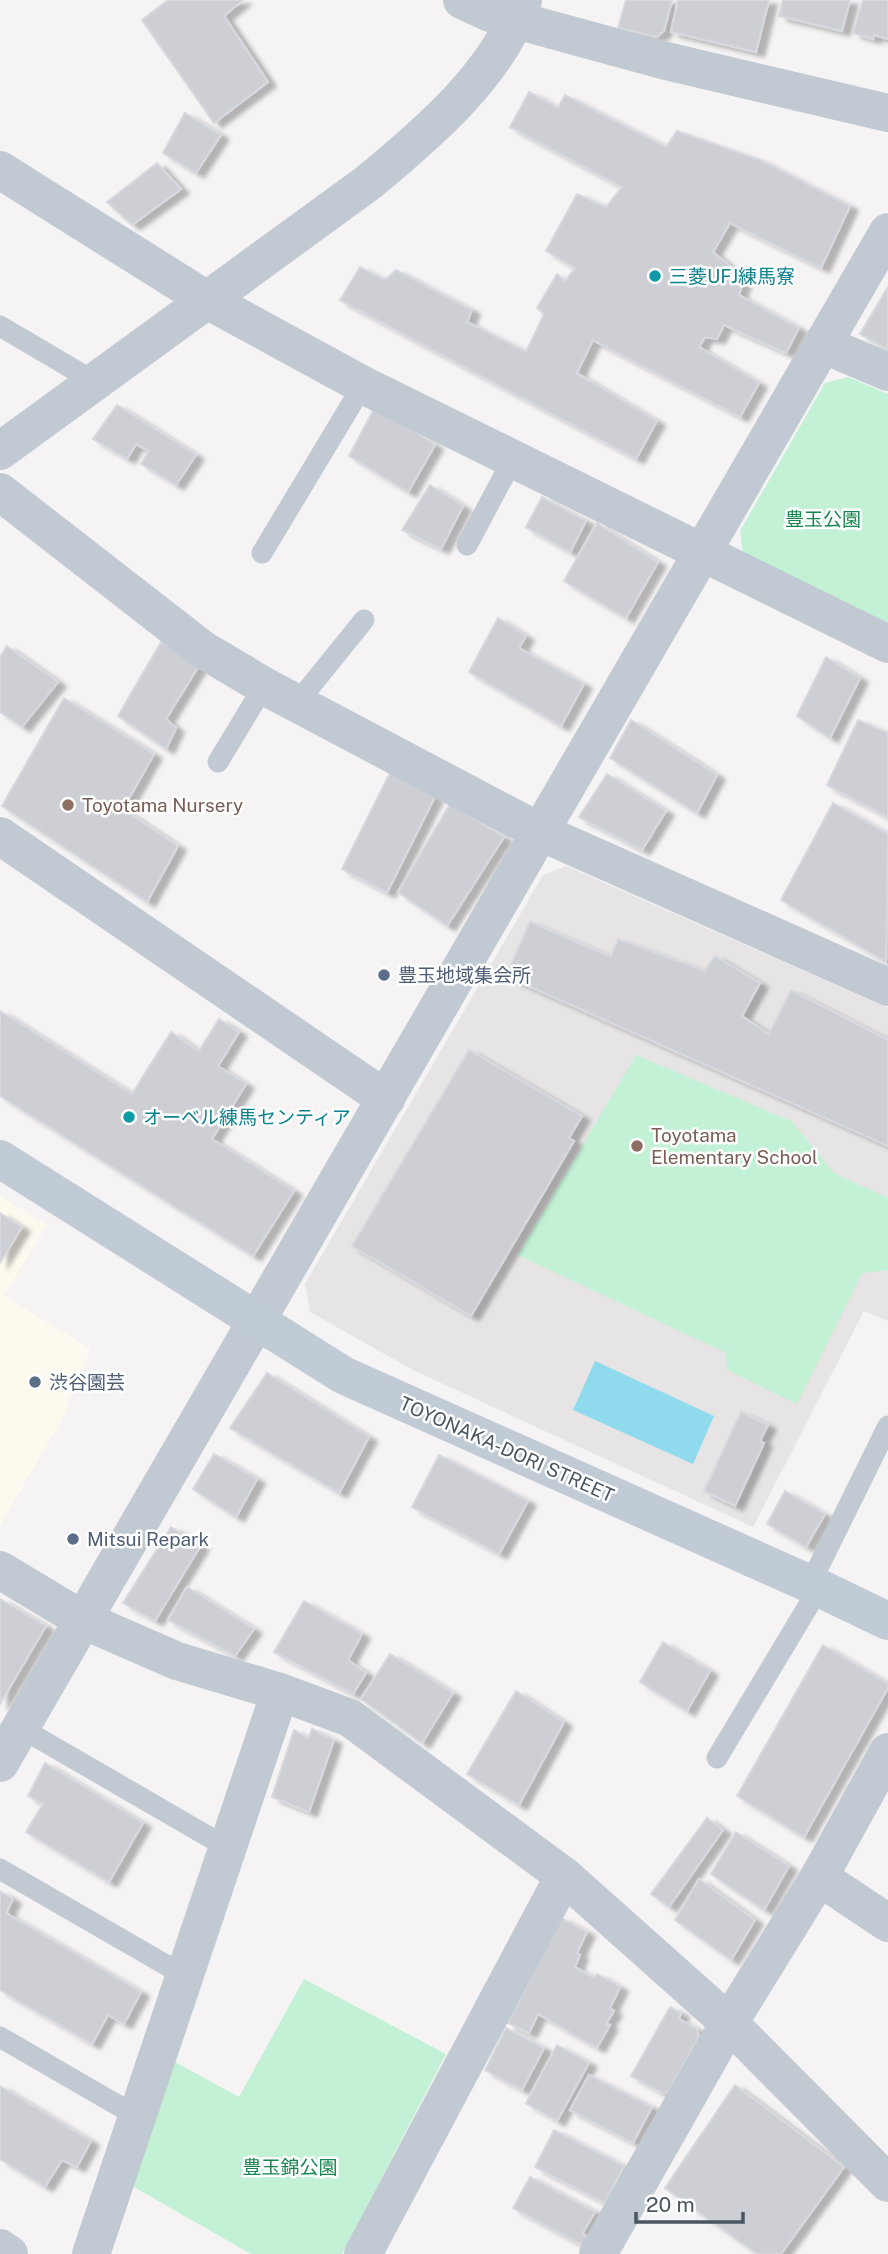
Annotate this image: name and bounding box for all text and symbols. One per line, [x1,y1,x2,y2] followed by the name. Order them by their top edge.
[669,265,795,287] place label: 三菱UFJ練馬寮
[647,268,663,284] marker: 三菱UFJ練馬寮
[785,508,861,530] park label: 豊玉公園
[82,794,243,816] place label: Toyotama Nursery
[60,797,76,813] marker: Toyotama Nursery
[398,964,531,986] place label: 豊玉地域集会所
[376,967,392,983] marker: 豊玉地域集会所
[143,1106,351,1128] place label: オーベル練馬センティア
[121,1109,137,1125] marker: オーベル練馬センティア
[651,1124,818,1168] place label: Toyotama Elementary School
[629,1138,645,1154] marker: Toyotama Elementary School
[49,1371,125,1393] place label: 渋谷園芸
[27,1374,43,1390] marker: 渋谷園芸
[396,1392,618,1506] street label: TOYONAKA-DORI STREET
[87,1528,209,1550] place label: Mitsui Repark
[65,1531,81,1547] marker: Mitsui Repark
[242,2156,338,2178] park label: 豊玉錦公園
[636,2180,743,2224] scale bar
[646,2192,695,2217] text: 20 m

